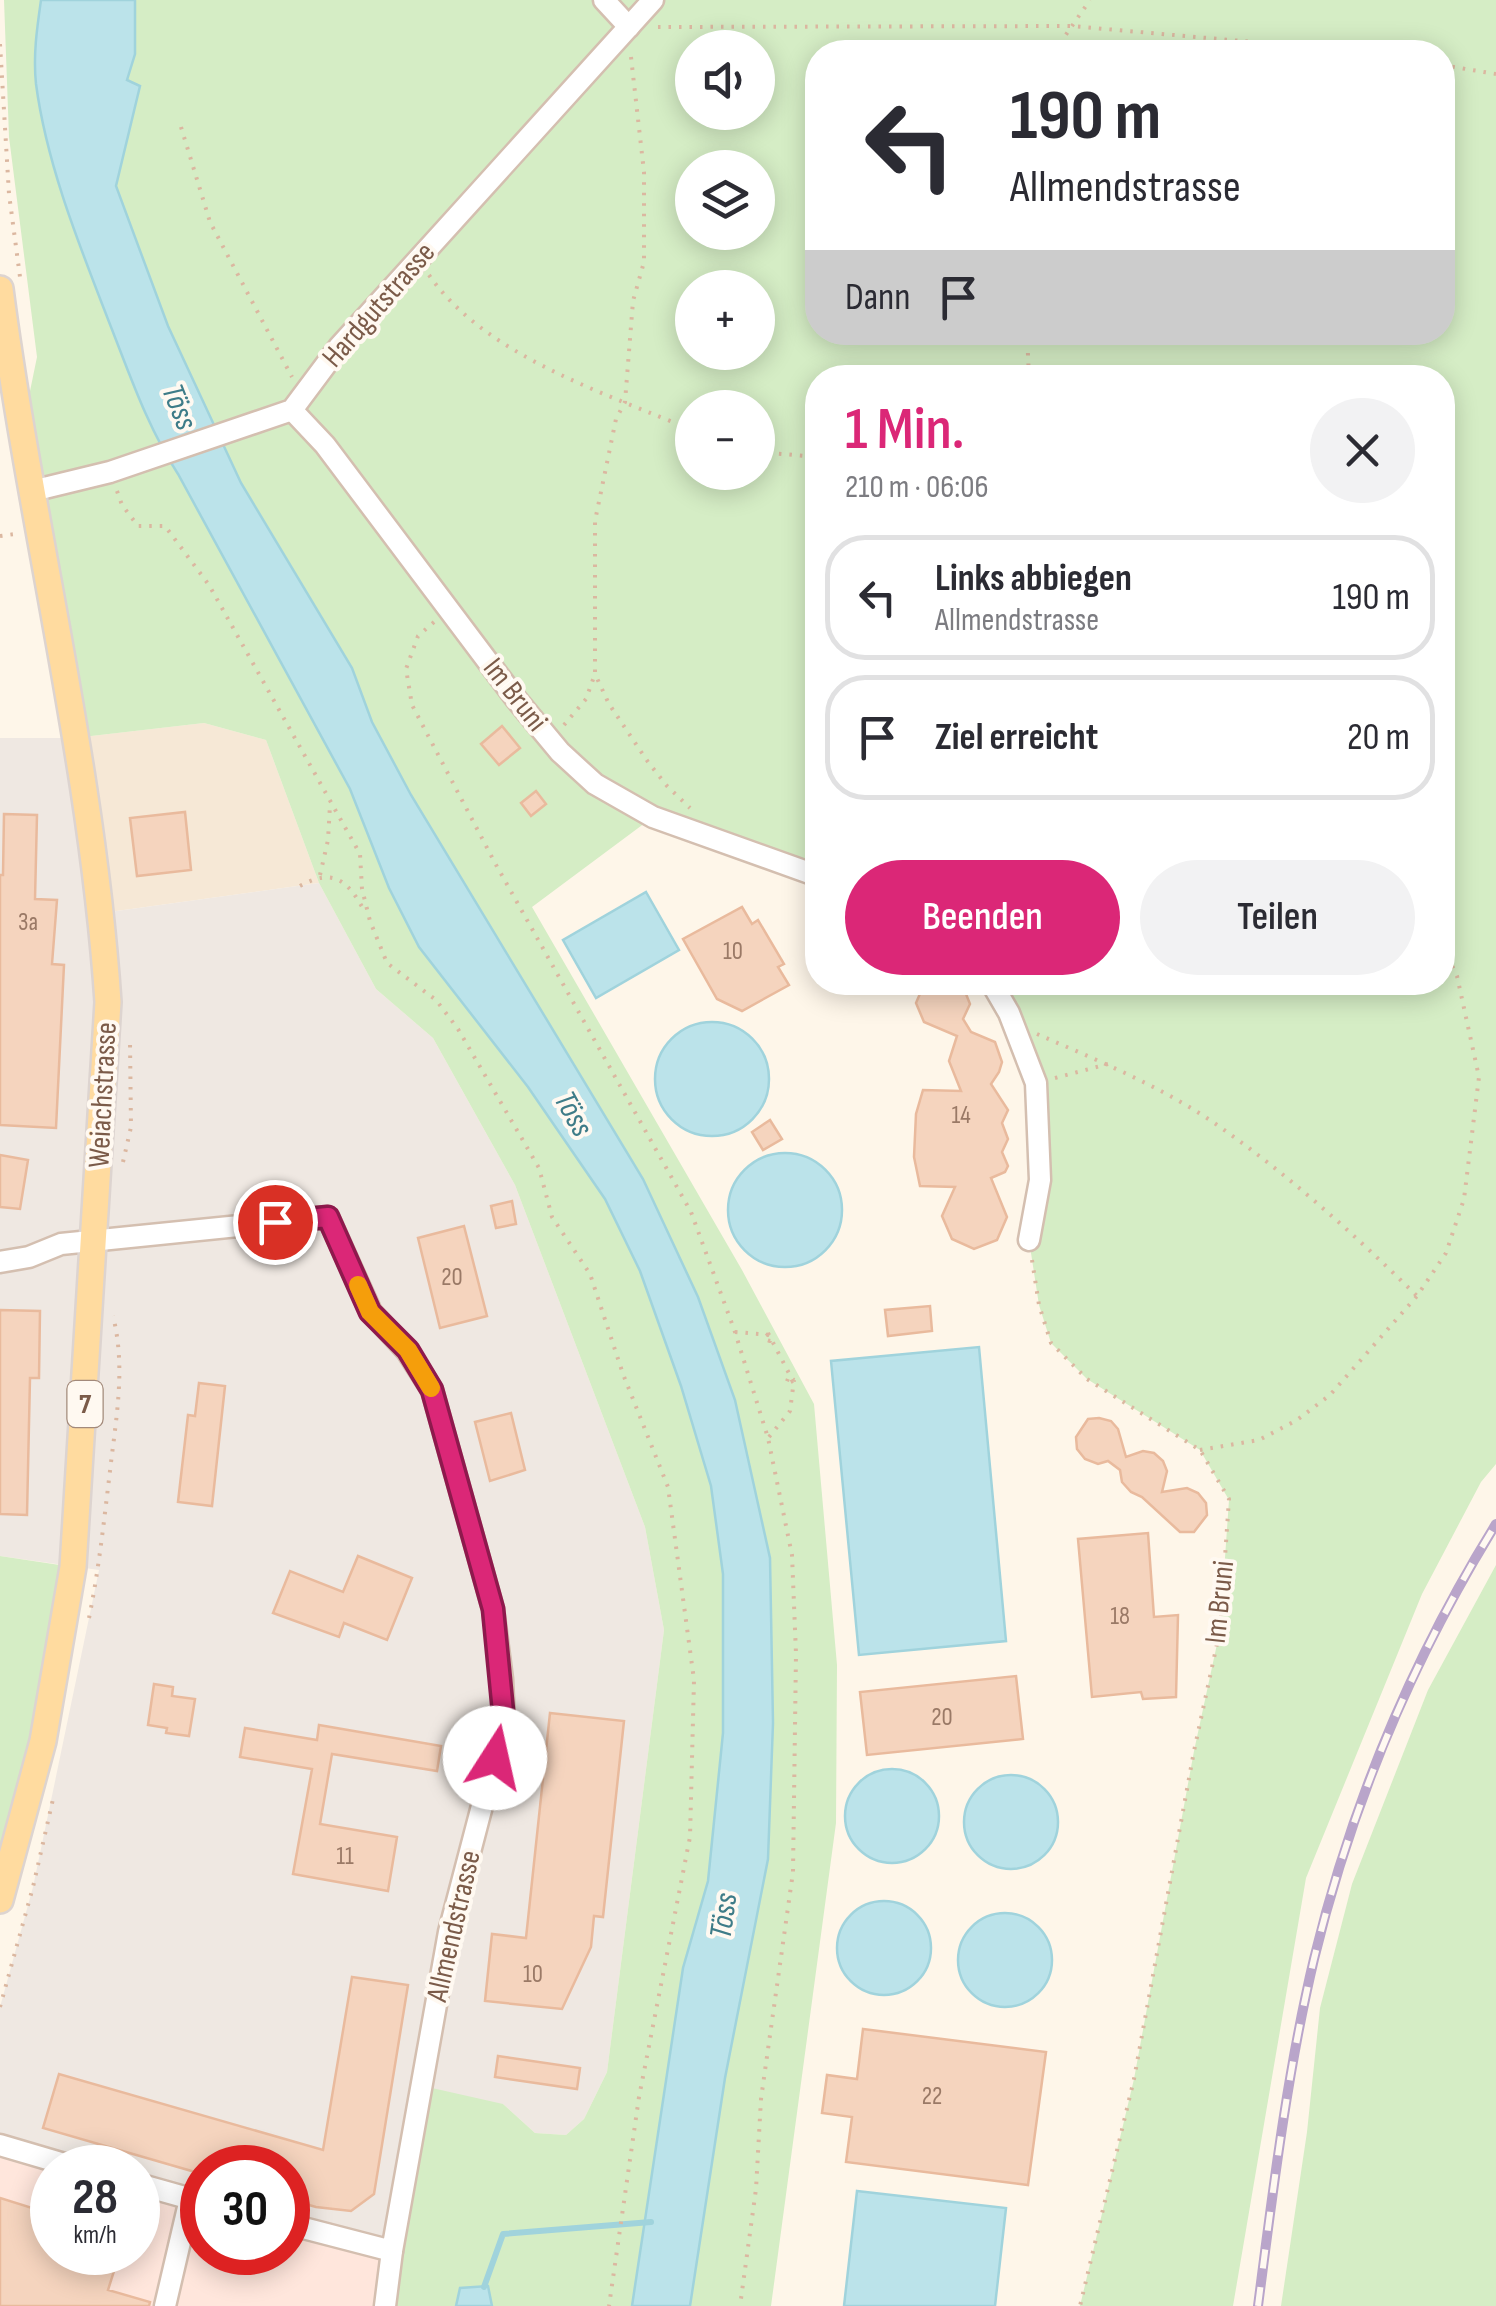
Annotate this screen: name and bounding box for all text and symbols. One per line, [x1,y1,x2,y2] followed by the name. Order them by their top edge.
[675,30,775,490] map controls
[675,30,775,130] button: sound
[1010,75,1161,159] text: 190 m
[845,80,975,210] icon: left
[675,150,775,250] button: layers
[1010,160,1241,215] text: Allmendstrasse
[315,235,443,375] street label: Hardgutstrasse
[675,270,775,370] button: +
[931,270,986,325] icon: arrive
[845,275,911,320] text: Dann
[152,378,206,436] water label: Töss
[675,390,775,490] button: −
[845,394,965,466] text: 1 Min.
[1310,398,1415,503] button: close
[845,468,989,507] text: 210 m · 06:06
[935,556,1132,601] text: Links abbiegen
[850,570,905,625] icon: left
[1332,575,1410,620] text: 190 m
[935,601,1099,640] text: Allmendstrasse
[475,651,555,739] street label: Im Bruni
[850,710,905,765] icon: arrive
[935,715,1098,760] text: Ziel erreicht
[1347,715,1410,760] text: 20 m
[845,860,1120,975] button: Beenden
[1140,860,1415,975] button: Teilen
[18,907,38,938] house number: 3a
[723,936,743,967] house number: 10
[81,1021,125,1169] street label: Weiachstrasse
[545,1084,602,1144] water label: Töss
[951,1100,971,1131] house number: 14
[233,1180,318,1265] pin
[248,1195,303,1250] icon: arrive
[441,1262,463,1293] house number: 20
[68,1381,102,1427] road number: 7
[1198,1559,1242,1645] street label: Im Bruni
[1110,1601,1130,1632] house number: 18
[931,1702,953,1733] house number: 20
[443,1706,547,1810] position arrow
[336,1841,354,1872] house number: 11
[419,1847,489,2006] street label: Allmendstrasse
[701,1890,747,1941] water label: Töss
[523,1959,543,1990] house number: 10
[922,2081,942,2112] house number: 22
[180,2145,310,2275] speed limit sign: 30
[72,2168,118,2228] text: 28
[73,2220,117,2251] text: km/h

